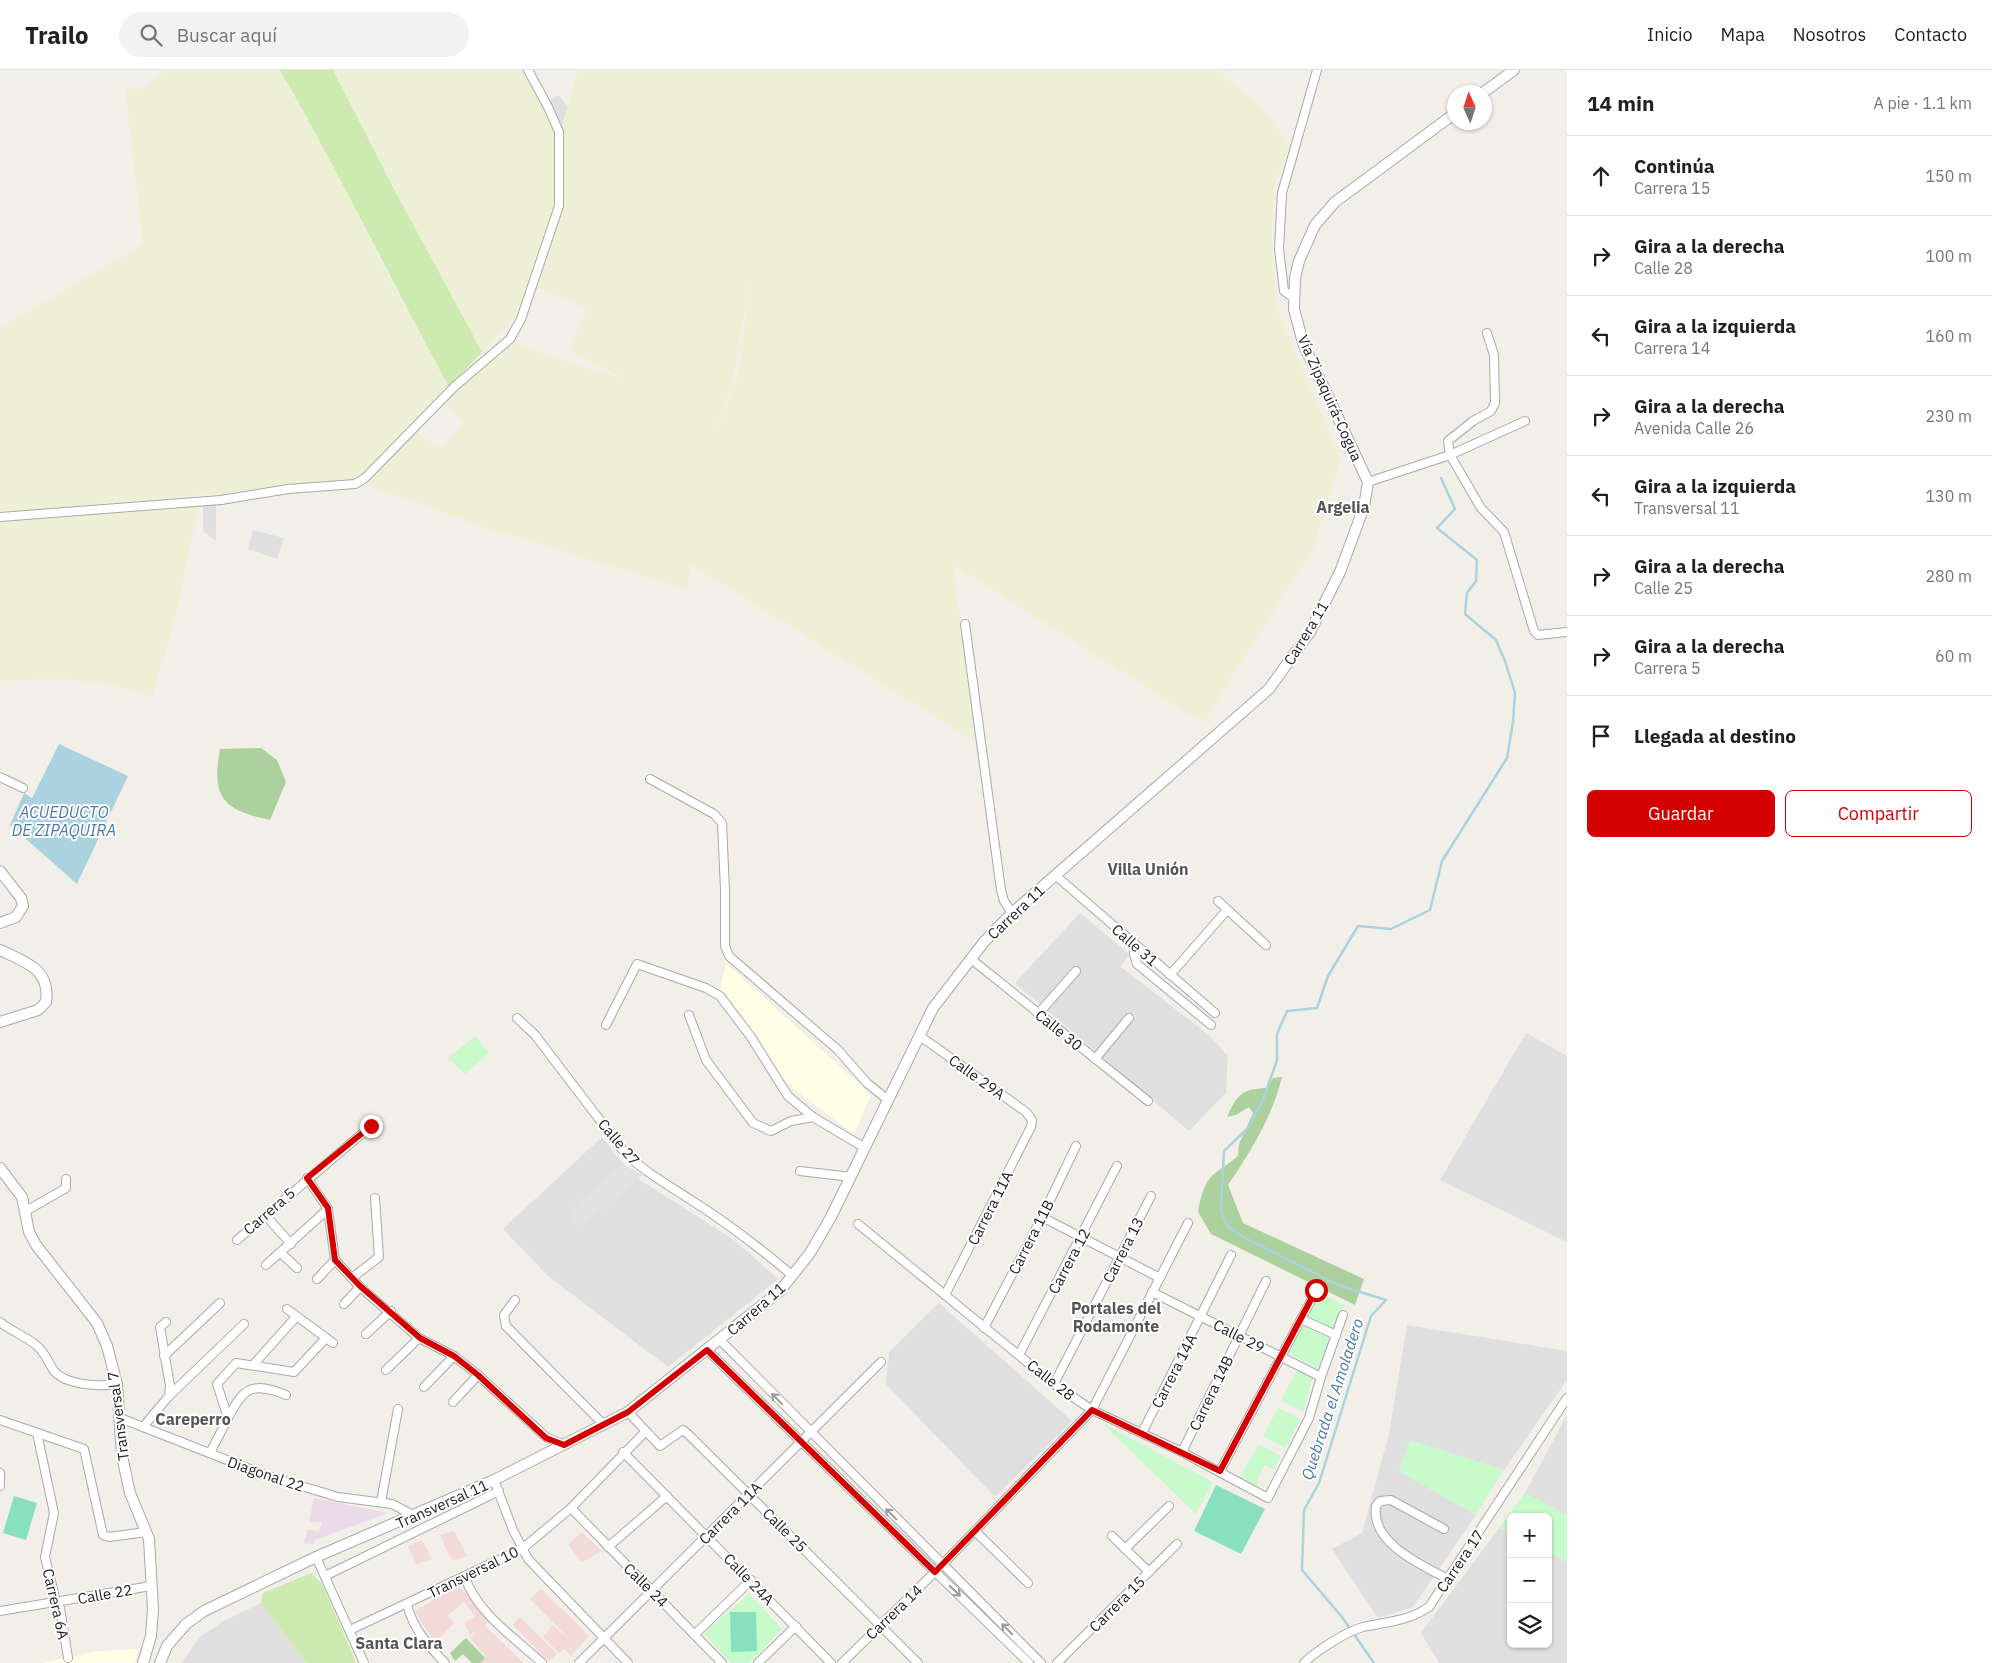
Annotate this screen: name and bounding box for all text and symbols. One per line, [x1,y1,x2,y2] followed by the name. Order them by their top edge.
[119,12,469,57] search box
[25,19,89,51] text: Trailo
[137,21,165,49] icon: search
[177,23,277,47] text: Buscar aquí
[1647,23,1693,46] text: Inicio
[1721,23,1765,46] text: Mapa
[1793,23,1866,46] text: Nosotros
[1894,23,1967,46] text: Contacto
[1447,85,1492,130] north arrow
[1587,89,1654,117] text: 14 min
[1873,93,1972,113] text: A pie · 1.1 km
[1634,154,1715,178] text: Continúa
[1587,162,1615,190] icon: ahead
[1925,166,1972,186] text: 150 m
[1634,178,1710,198] text: Carrera 15
[1634,234,1785,258] text: Gira a la derecha
[1587,242,1615,270] icon: right
[1925,246,1972,266] text: 100 m
[1634,258,1693,278] text: Calle 28
[1634,314,1796,338] text: Gira a la izquierda
[1587,322,1615,350] icon: left
[1925,326,1972,346] text: 160 m
[1294,332,1366,464] street label: Vía Zipaquirá-Cogua
[1634,338,1710,358] text: Carrera 14
[1634,394,1785,418] text: Gira a la derecha
[1587,402,1615,430] icon: right
[1925,406,1972,426] text: 230 m
[1634,418,1754,438] text: Avenida Calle 26
[1634,474,1796,498] text: Gira a la izquierda
[1587,482,1615,510] icon: left
[1925,486,1972,506] text: 130 m
[1316,497,1370,517] district label: Argelia
[1634,498,1740,518] text: Transversal 11
[1634,554,1785,578] text: Gira a la derecha
[1587,562,1615,590] icon: right
[1925,566,1972,586] text: 280 m
[1634,578,1693,598] text: Calle 25
[1279,597,1333,669] street label: Carrera 11
[1634,634,1785,658] text: Gira a la derecha
[1587,642,1615,670] icon: right
[1935,646,1972,666] text: 60 m
[1634,658,1701,678] text: Carrera 5
[1587,722,1615,750] icon: arrive
[1634,724,1796,748] text: Llegada al destino
[1587,790,1775,837] button: Guardar
[1785,790,1972,837] button: Compartir
[12,802,116,840] water label: ACUEDUCTO DE ZIPAQUIRA
[1107,859,1189,879] district label: Villa Unión
[983,881,1049,943] street label: Carrera 11
[1108,920,1162,970] street label: Calle 31
[1032,1005,1086,1055] street label: Calle 30
[945,1050,1009,1104] street label: Calle 29A
[360,1115,383,1138] route end
[594,1115,644,1169] street label: Calle 27
[963,1167,1017,1248] street label: Carrera 11A
[239,1183,299,1239] street label: Carrera 5
[1004,1196,1058,1278] street label: Carrera 11B
[1098,1214,1148,1286] street label: Carrera 13
[1044,1225,1094,1297] street label: Carrera 12
[723,1278,789,1340] street label: Carrera 11
[1305,1279,1328,1302] route start
[1071,1298,1161,1336] district label: Portales del Rodamonte
[1210,1315,1268,1357] street label: Calle 29
[1296,1315,1368,1482] water label: Quebrada el Amoladero
[1147,1330,1201,1411] street label: Carrera 14A
[1185,1352,1237,1434] street label: Carrera 14B
[1023,1356,1079,1404] street label: Calle 28
[103,1370,133,1462] street label: Transversal 7
[771,1393,783,1405] one-way arrow
[155,1409,231,1429] district label: Careperro
[225,1452,307,1496] street label: Diagonal 22
[393,1475,491,1533] street label: Transversal 11
[695,1477,766,1548] street label: Carrera 11A
[759,1504,811,1556] street label: Calle 25
[886,1509,898,1521] one-way arrow
[1507,1513,1552,1648] map controls
[1507,1513,1552,1558] button: +
[1432,1526,1488,1596] street label: Carrera 17
[424,1542,522,1602] street label: Transversal 10
[720,1549,779,1609] street label: Calle 24A
[1507,1558,1552,1603] button: −
[620,1559,672,1611] street label: Calle 24
[39,1567,73,1642] street label: Carrera 6A
[1085,1572,1149,1636] street label: Carrera 15
[76,1580,134,1608] street label: Calle 22
[862,1580,926,1644] street label: Carrera 14
[949,1585,961,1597] one-way arrow
[1507,1603,1552,1648] button: layers
[1001,1623,1013,1635] one-way arrow
[355,1633,443,1653] district label: Santa Clara

